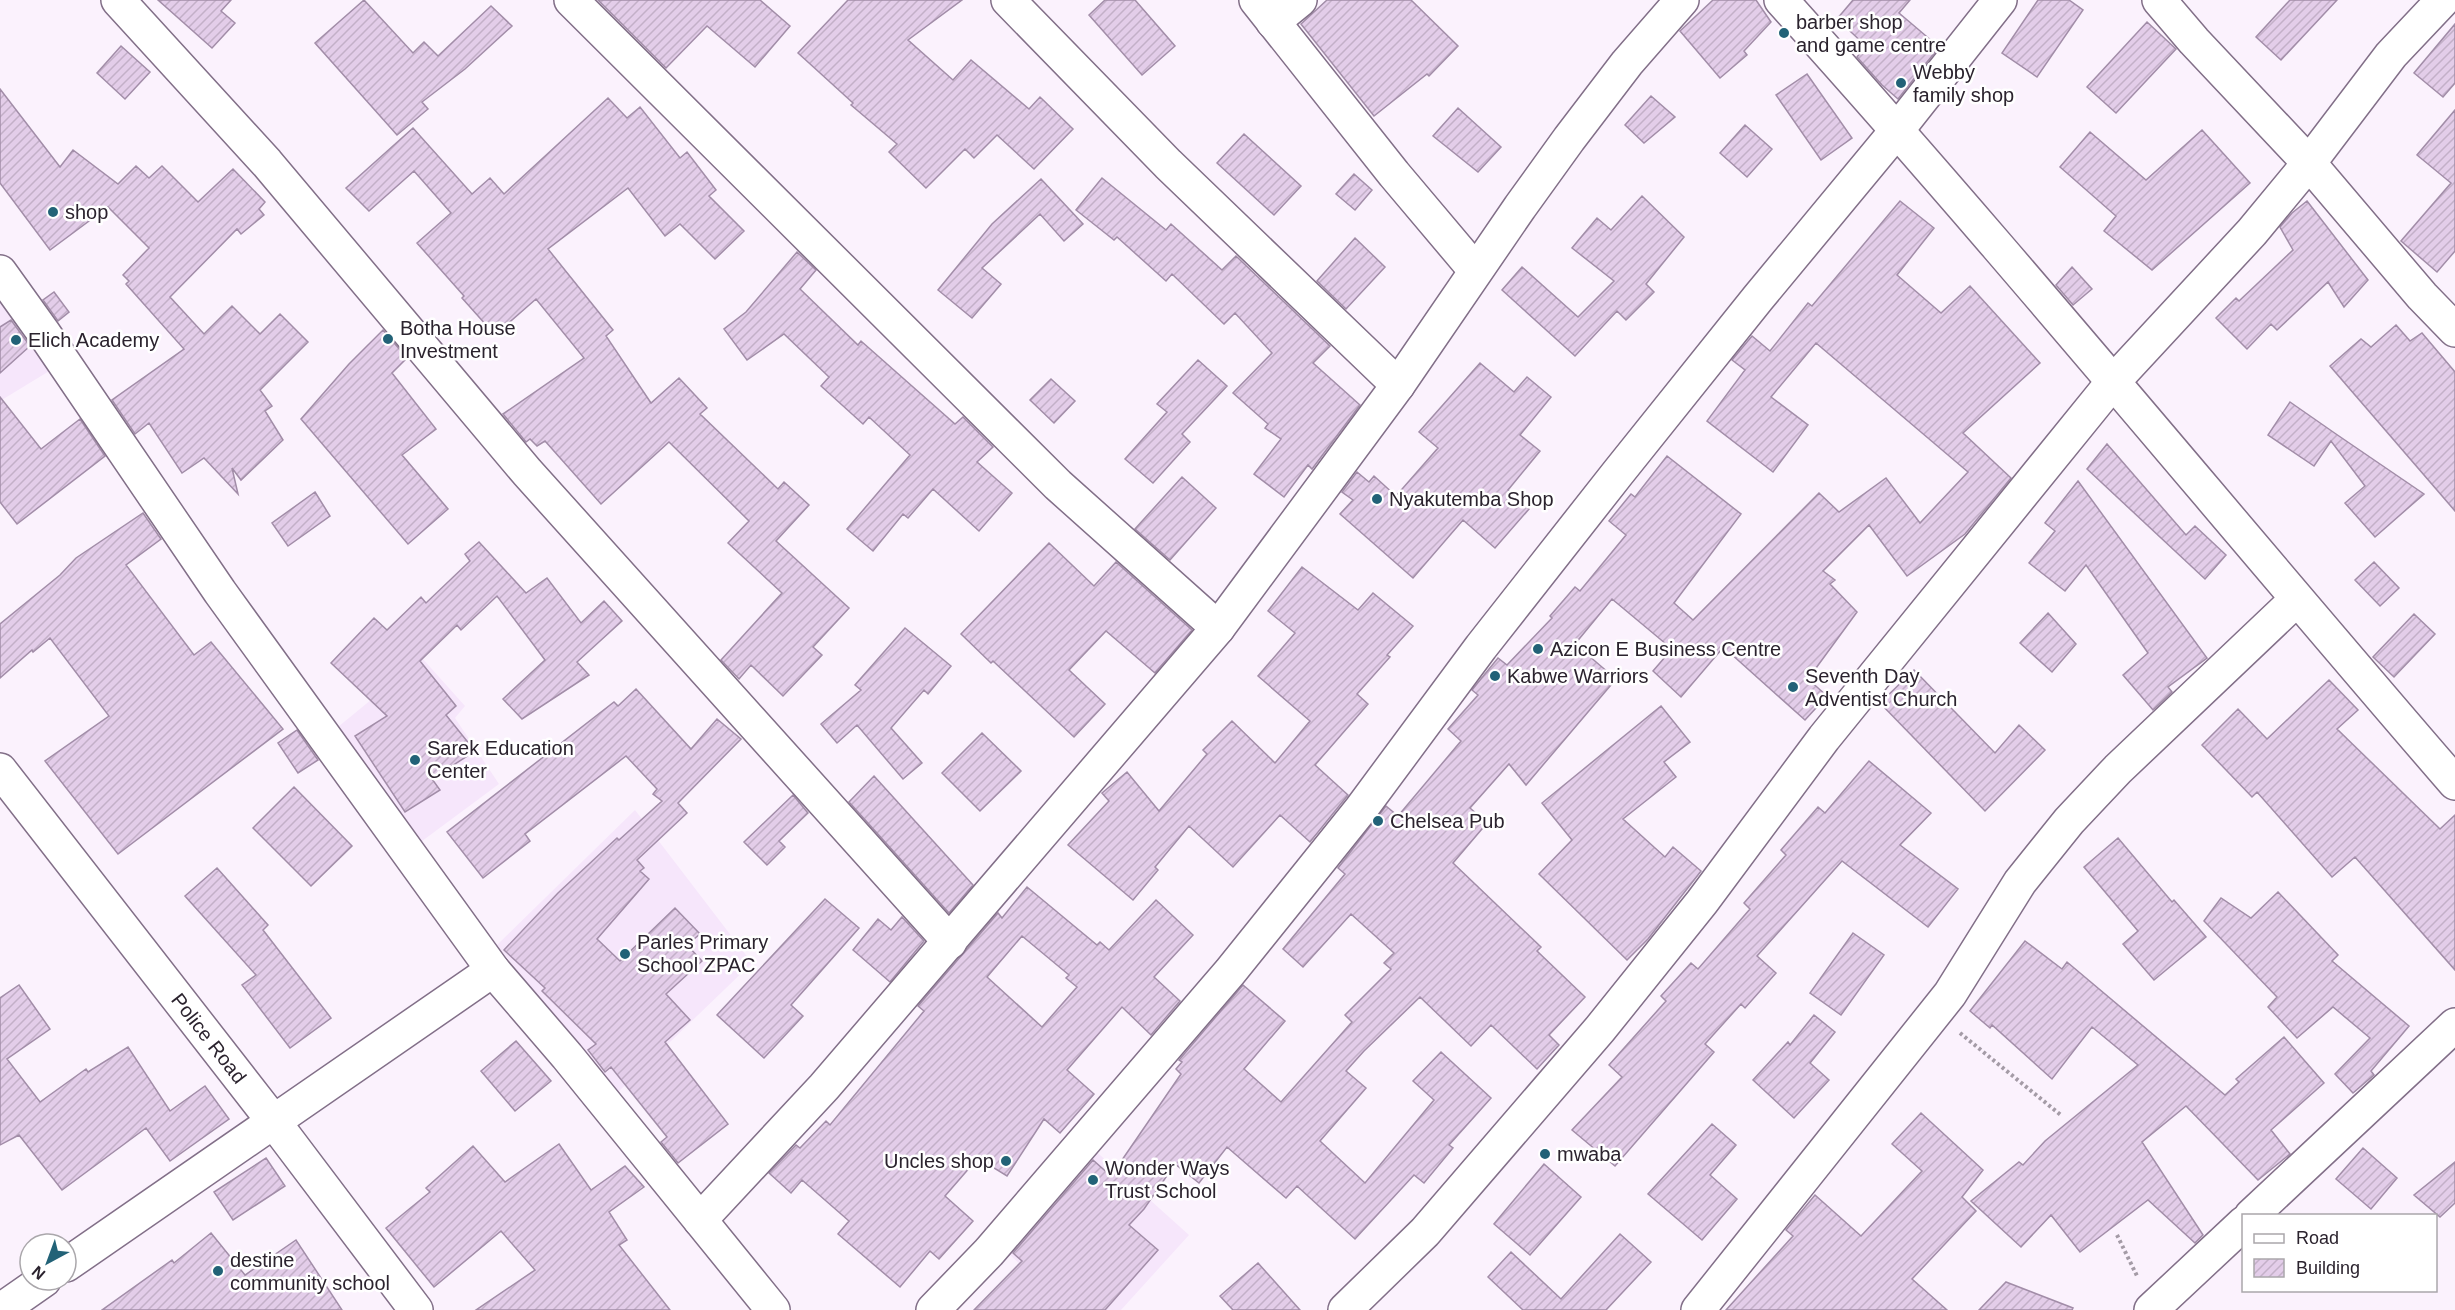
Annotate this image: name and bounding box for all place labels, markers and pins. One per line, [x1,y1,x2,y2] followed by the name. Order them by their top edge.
[1796,11,1946,56] place label: barber shop and game centre
[1777,26,1791,40] marker: barber shop and game centre
[1913,61,2014,106] place label: Webby family shop
[1894,76,1908,90] marker: Webby family shop
[65,201,108,223] place label: shop
[46,205,60,219] marker: shop
[400,317,516,362] place label: Botha House Investment
[28,329,159,351] place label: Elich Academy
[381,332,395,346] marker: Botha House Investment
[9,333,23,347] marker: Elich Academy
[1389,488,1554,510] place label: Nyakutemba Shop
[1370,492,1384,506] marker: Nyakutemba Shop
[1550,638,1781,660] place label: Azicon E Business Centre
[1531,642,1545,656] marker: Azicon E Business Centre
[1507,665,1649,687] place label: Kabwe Warriors
[1805,665,1957,710] place label: Seventh Day Adventist Church
[1488,669,1502,683] marker: Kabwe Warriors
[1786,680,1800,694] marker: Seventh Day Adventist Church
[427,737,574,782] place label: Sarek Education Center
[408,753,422,767] marker: Sarek Education Center
[1390,810,1505,832] place label: Chelsea Pub
[1371,814,1385,828] marker: Chelsea Pub
[637,931,768,976] place label: Parles Primary School ZPAC
[618,947,632,961] marker: Parles Primary School ZPAC
[1557,1143,1622,1165] place label: mwaba
[1538,1147,1552,1161] marker: mwaba
[884,1150,994,1172] place label: Uncles shop
[999,1154,1013,1168] marker: Uncles shop
[1105,1157,1229,1202] place label: Wonder Ways Trust School
[1086,1173,1100,1187] marker: Wonder Ways Trust School
[230,1249,390,1294] place label: destine community school
[211,1264,225,1278] marker: destine community school

